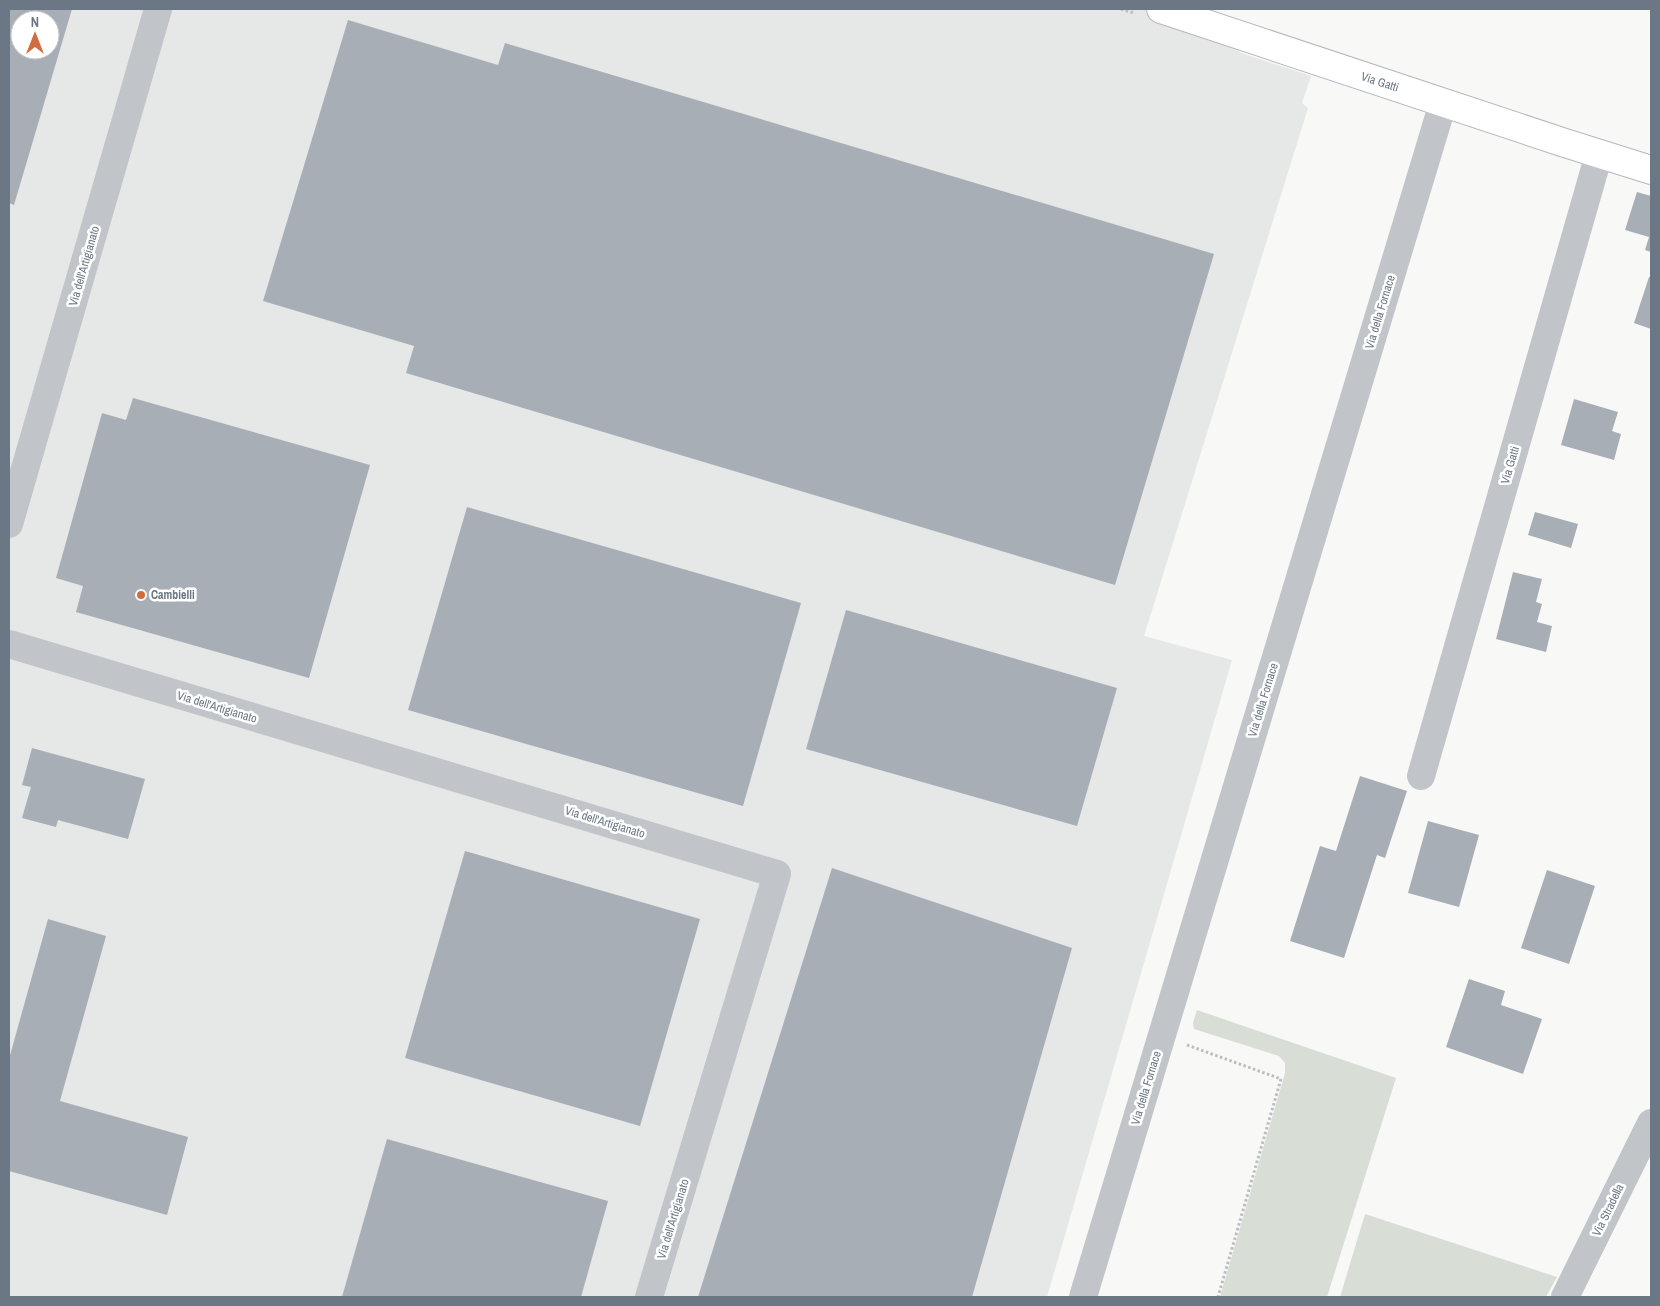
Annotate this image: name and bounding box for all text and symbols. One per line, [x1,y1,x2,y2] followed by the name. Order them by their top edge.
[10,10,60,60] north arrow
[31,13,39,31] text: N
[1359,68,1401,96] street label: Via Gatti
[65,224,103,308] street label: Via dell'Artigianato
[1361,273,1399,351] street label: Via della Fornace
[1497,444,1523,486] street label: Via Gatti
[151,587,195,603] place label: Cambielli
[135,589,147,601] marker: Cambielli
[1244,661,1282,739] street label: Via della Fornace
[175,687,259,727] street label: Via dell'Artigianato
[563,802,647,842] street label: Via dell'Artigianato
[1127,1049,1165,1127] street label: Via della Fornace
[653,1177,693,1261] street label: Via dell'Artigianato
[1588,1181,1628,1239] street label: Via Stradella

